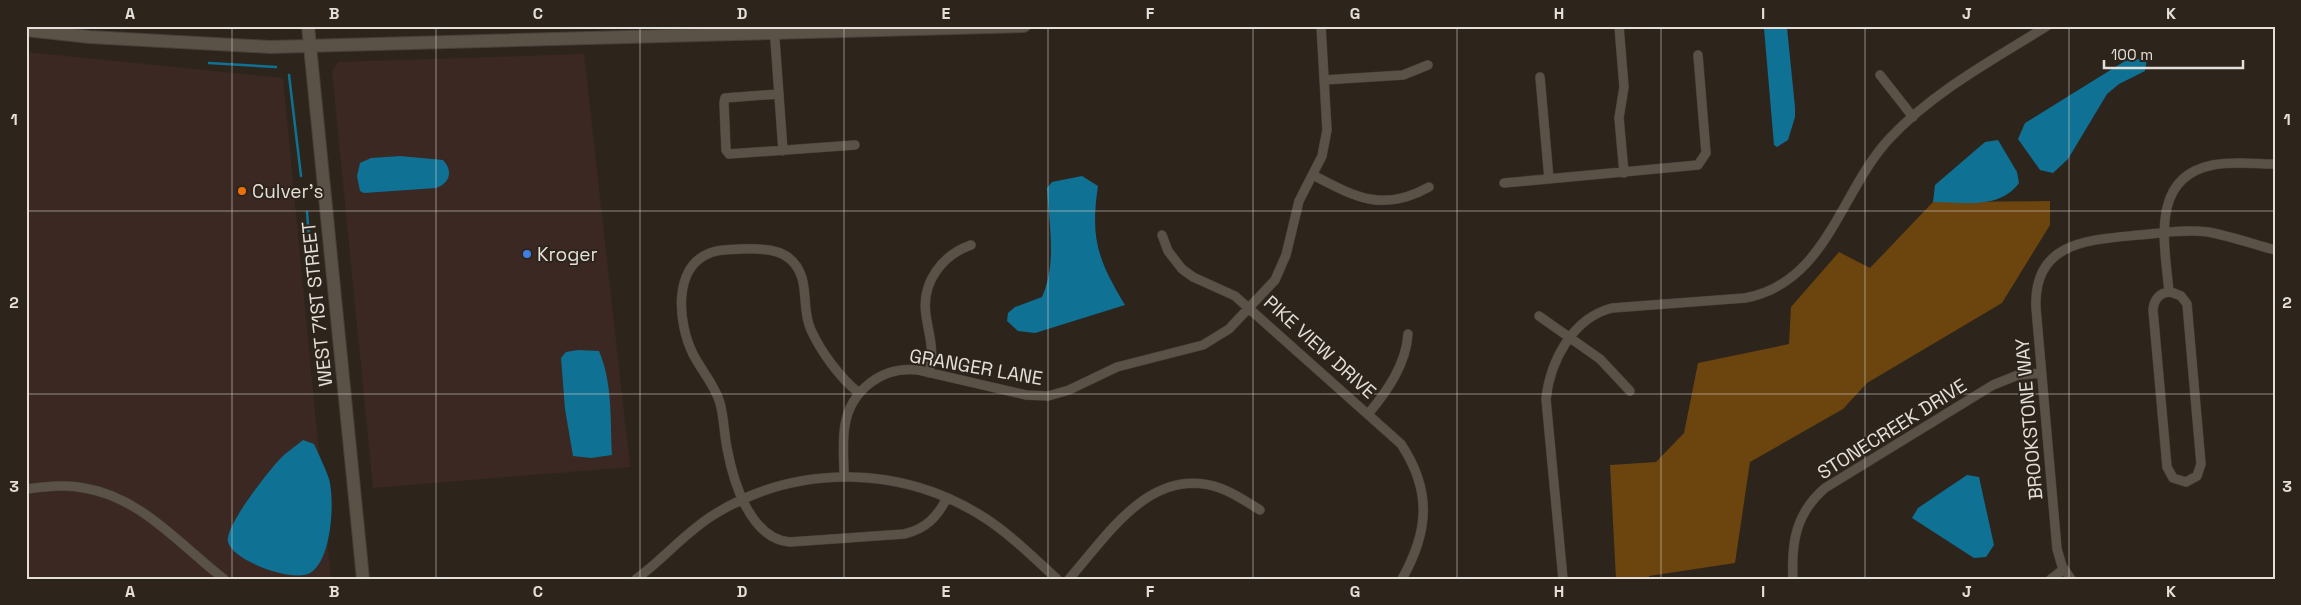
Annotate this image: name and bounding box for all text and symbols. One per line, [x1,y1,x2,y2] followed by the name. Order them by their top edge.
[125,3,135,24] text: A
[329,3,339,24] text: B
[533,3,543,24] text: C
[737,3,747,24] text: D
[942,3,951,24] text: E
[1146,3,1155,24] text: F
[1350,3,1360,24] text: G
[1554,3,1564,24] text: H
[1761,3,1765,24] text: I
[1962,3,1972,24] text: J
[2166,3,2176,24] text: K
[2104,38,2242,70] scale bar
[2111,45,2153,64] text: 100 m
[10,109,18,130] text: 1
[2283,109,2291,130] text: 1
[252,179,323,204] place label: Culver's
[236,185,248,197] marker: Culver's
[296,220,338,388] street label: WEST 71ST STREET
[537,242,598,267] place label: Kroger
[521,248,533,260] marker: Kroger
[1258,290,1382,404] street label: PIKE VIEW DRIVE
[9,292,19,313] text: 2
[2282,292,2292,313] text: 2
[2009,337,2049,501] street label: BROOKSTONE WAY
[907,343,1045,391] street label: GRANGER LANE
[1813,373,1971,485] street label: STONECREEK DRIVE
[9,476,19,497] text: 3
[2282,476,2292,497] text: 3
[125,581,135,602] text: A
[329,581,339,602] text: B
[533,581,543,602] text: C
[737,581,747,602] text: D
[942,581,951,602] text: E
[1146,581,1155,602] text: F
[1350,581,1360,602] text: G
[1554,581,1564,602] text: H
[1761,581,1765,602] text: I
[1962,581,1972,602] text: J
[2166,581,2176,602] text: K

